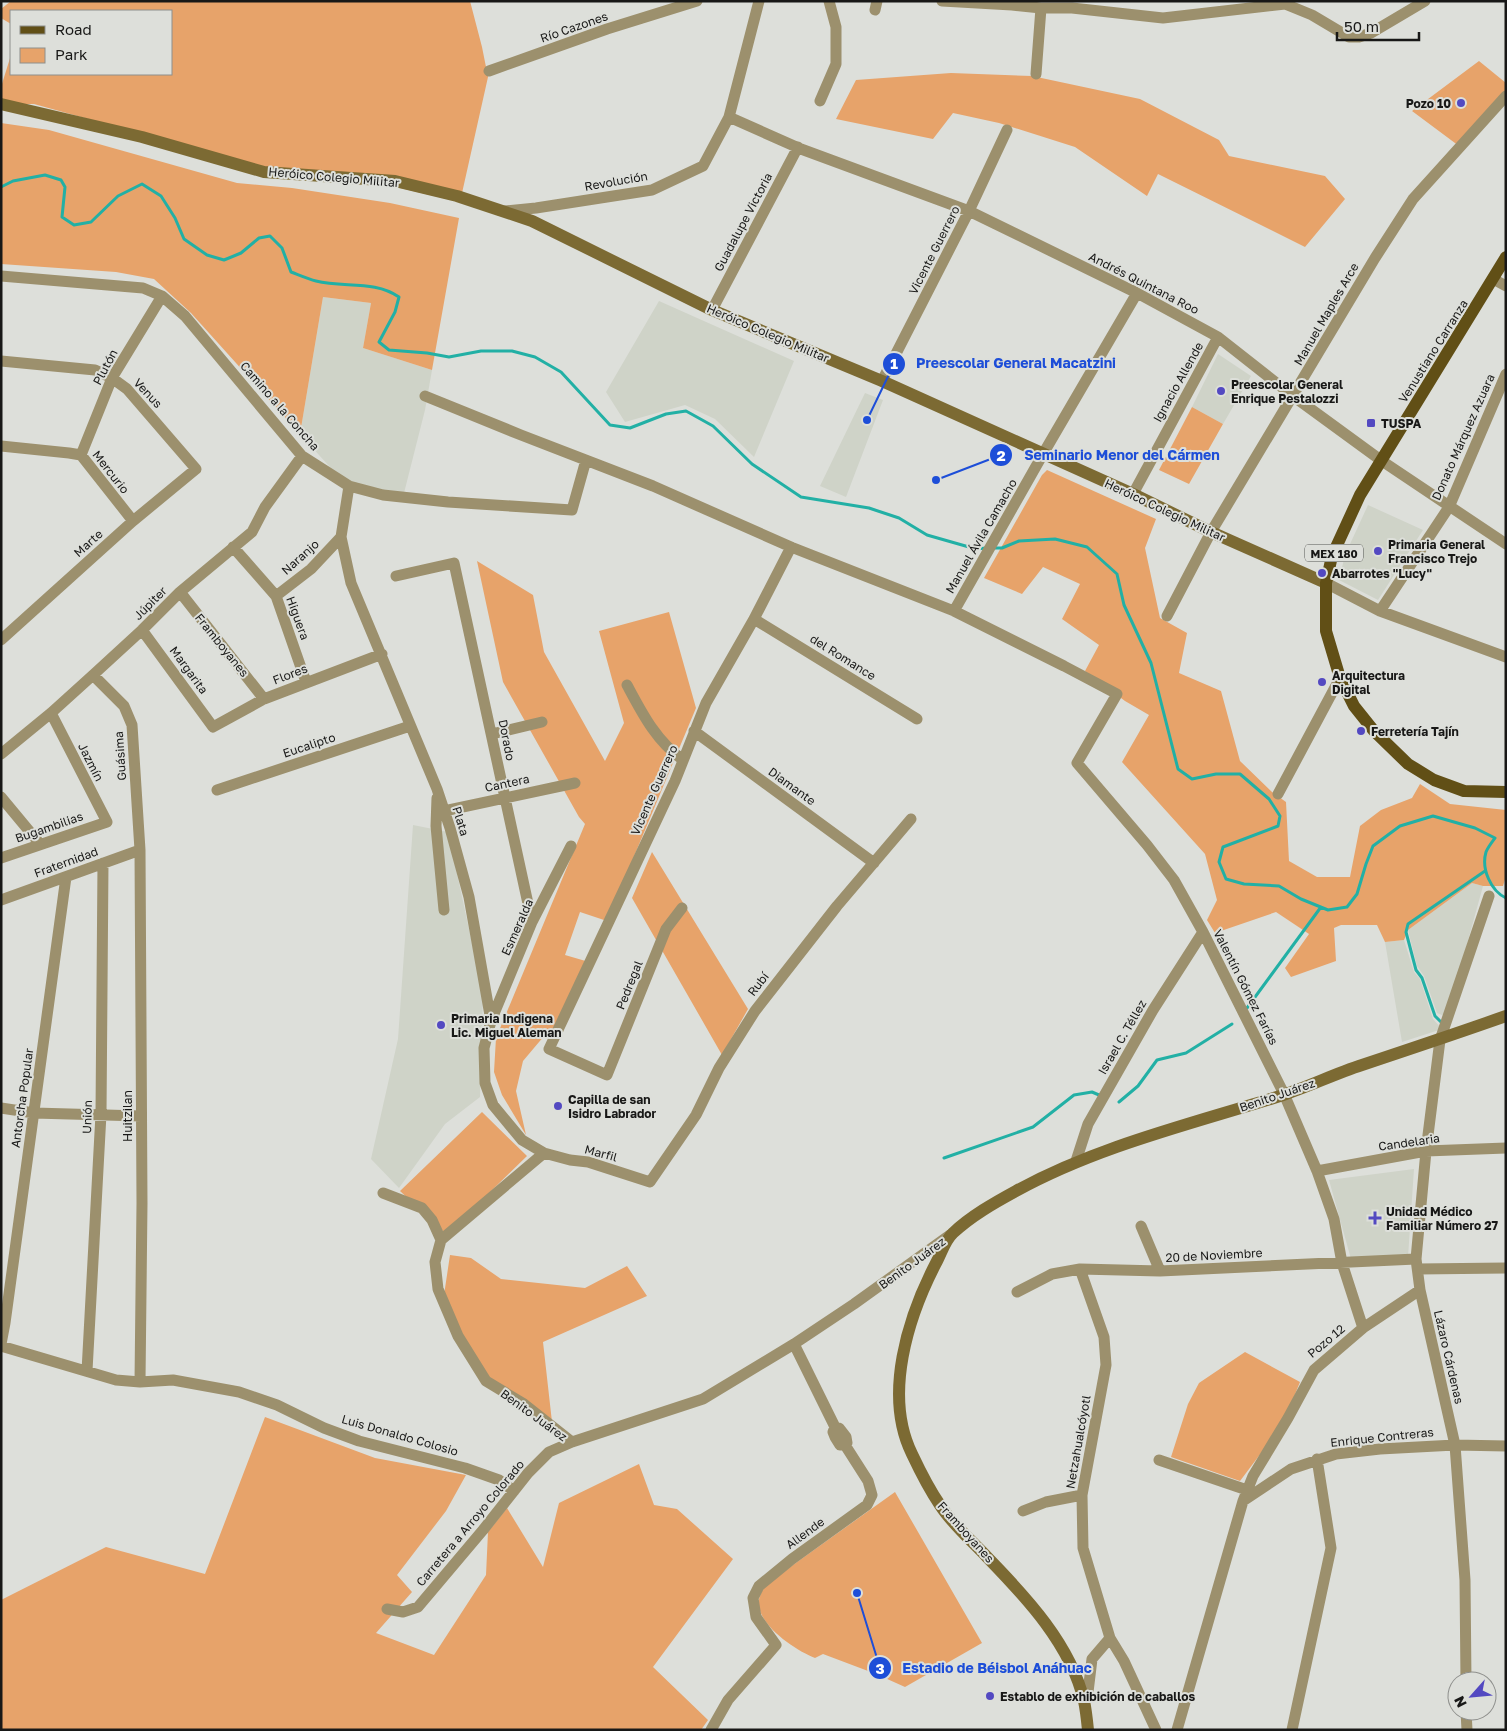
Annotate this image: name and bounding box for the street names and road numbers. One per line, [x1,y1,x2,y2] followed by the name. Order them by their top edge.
[538,8,610,46] street label: Río Cazones
[268,164,400,190] street label: Heróico Colegio Militar
[583,168,649,194] street label: Revolución
[711,170,775,274] street label: Guadalupe Victoria
[905,203,963,297] street label: Vicente Guerrero
[1086,249,1202,317] street label: Andrés Quintana Roo
[1290,260,1362,368] street label: Manuel Maples Arce
[1395,297,1471,405] street label: Venustiano Carranza
[705,300,832,366] street label: Heróico Colegio Militar
[1150,339,1206,425] street label: Ignacio Allende
[89,347,121,387] street label: Plutón
[237,358,323,454] street label: Camino a la Concha
[1428,372,1498,502] street label: Donato Márquez Azuara
[130,375,166,411] street label: Venus
[89,447,133,497] street label: Mercurio
[1102,475,1228,545] street label: Heróico Colegio Militar
[942,476,1020,596] street label: Manuel Ávila Camacho
[70,526,106,560] street label: Marte
[278,536,322,578] street label: Naranjo
[1305,544,1363,562] road number: MEX 180
[130,583,170,623] street label: Júpiter
[283,594,313,642] street label: Higuera
[192,610,252,680] street label: Framboyanes
[807,631,879,683] street label: del Romance
[167,643,211,697] street label: Margarita
[271,661,309,687] street label: Flores
[496,718,518,762] street label: Dorado
[281,729,337,761] street label: Eucalipto
[111,731,129,781] street label: Guásima
[75,740,107,784] street label: Jazmín
[627,742,681,838] street label: Vicente Guerrero
[765,764,819,808] street label: Diamante
[483,771,531,795] street label: Cantera
[449,804,473,838] street label: Plata
[13,808,85,846] street label: Bugambilias
[32,844,100,880] street label: Fraternidad
[498,896,536,958] street label: Esmeralda
[1210,927,1282,1047] street label: Valentín Gómez Farías
[612,958,646,1012] street label: Pedregal
[744,969,772,999] street label: Rubí
[1095,997,1149,1077] street label: Israel C. Téllez
[8,1047,36,1149] street label: Antorcha Popular
[1237,1075,1317,1115] street label: Benito Juárez
[120,1090,135,1142] street label: Huitzilan
[79,1100,95,1134] street label: Unión
[1377,1130,1441,1154] street label: Candelaria
[583,1141,619,1165] street label: Marfil
[876,1234,948,1292] street label: Benito Juárez
[1165,1245,1263,1265] street label: 20 de Noviembre
[1431,1309,1467,1405] street label: Lázaro Cárdenas
[1304,1321,1348,1361] street label: Pozo 12
[498,1386,570,1444] street label: Benito Juárez
[1062,1394,1094,1490] street label: Netzahualcóyotl
[340,1411,460,1459] street label: Luis Donaldo Colosio
[1330,1424,1434,1450] street label: Enrique Contreras
[413,1457,527,1589] street label: Carretera a Arroyo Colorado
[935,1498,997,1566] street label: Framboyanes
[783,1514,827,1552] street label: Allende

